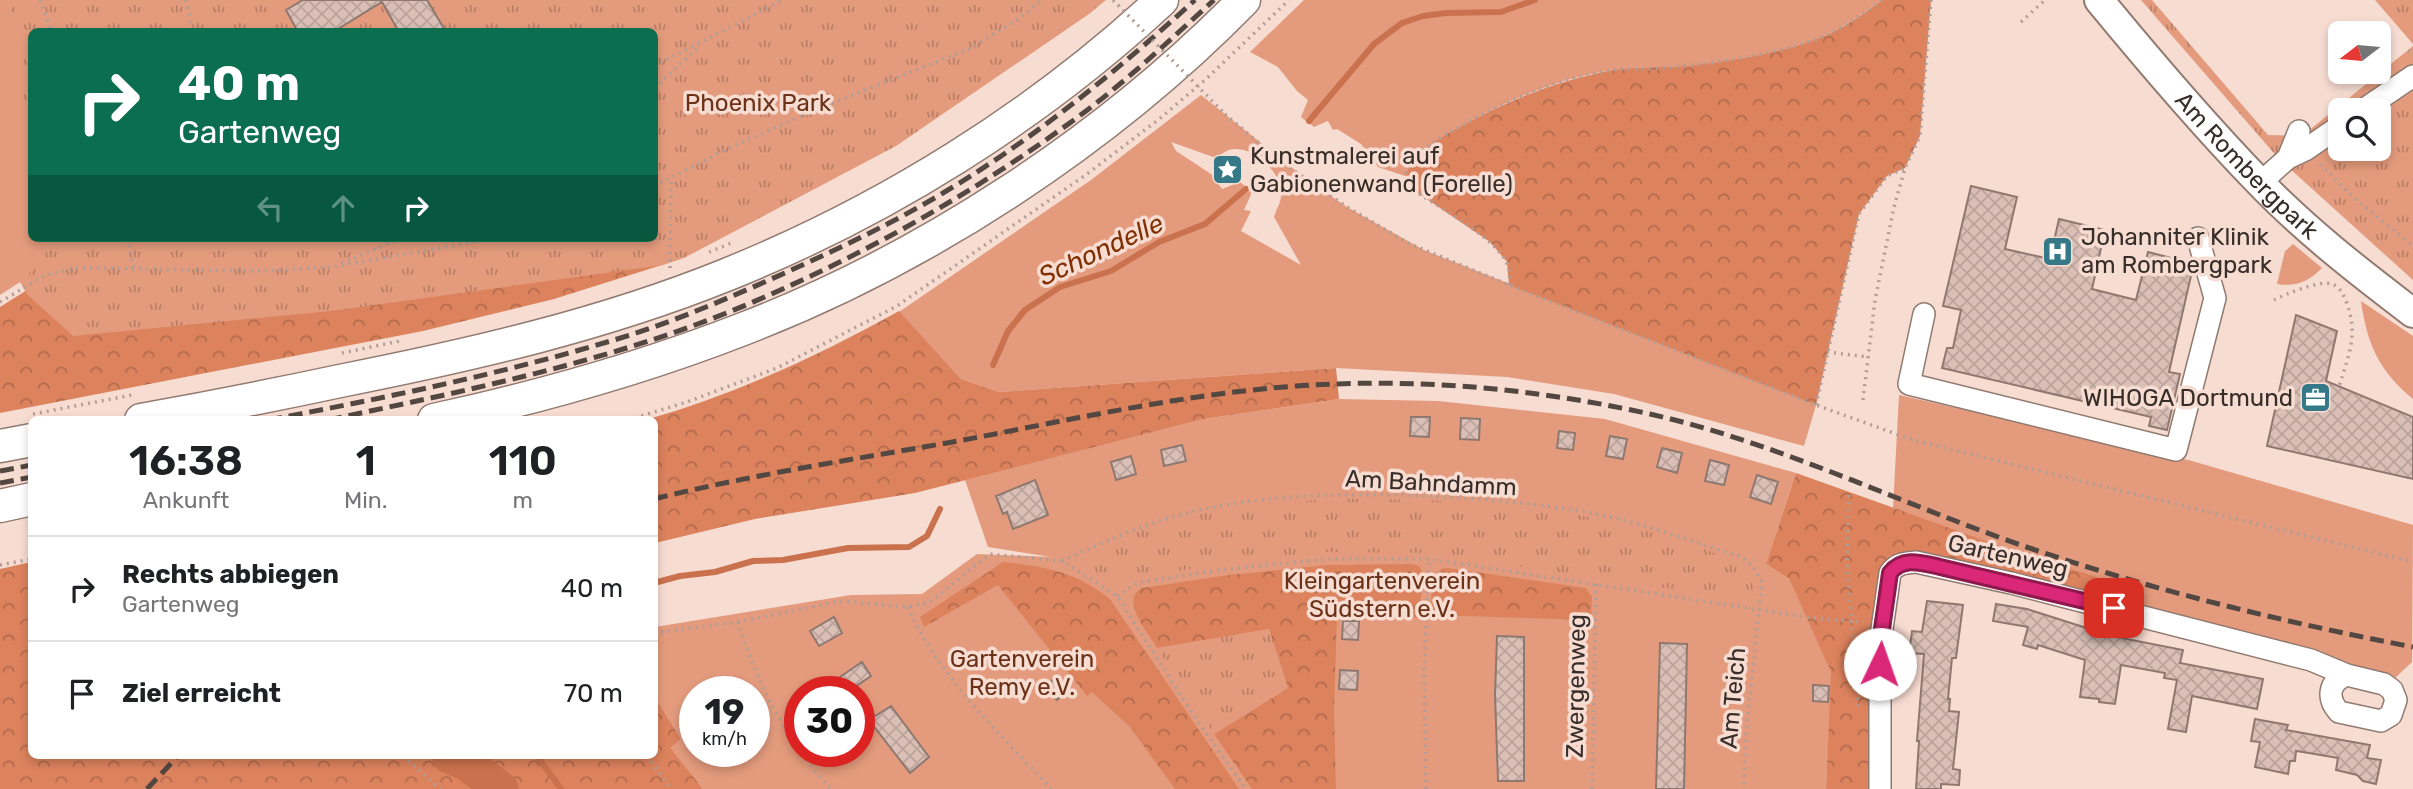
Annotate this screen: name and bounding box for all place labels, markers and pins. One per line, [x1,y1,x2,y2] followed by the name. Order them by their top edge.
[1250,142,1513,198] place label: Kunstmalerei auf Gabionenwand (Forelle)
[1210,153,1244,187] place icon: Kunstmalerei auf Gabionenwand (Forelle)
[2081,223,2273,279] place label: Johanniter Klinik am Rombergpark
[2041,234,2075,268] hospital icon: Johanniter Klinik am Rombergpark
[2299,381,2333,415] office icon: WIHOGA Dortmund
[2083,384,2293,412] place label: WIHOGA Dortmund
[2084,578,2144,638] pin

